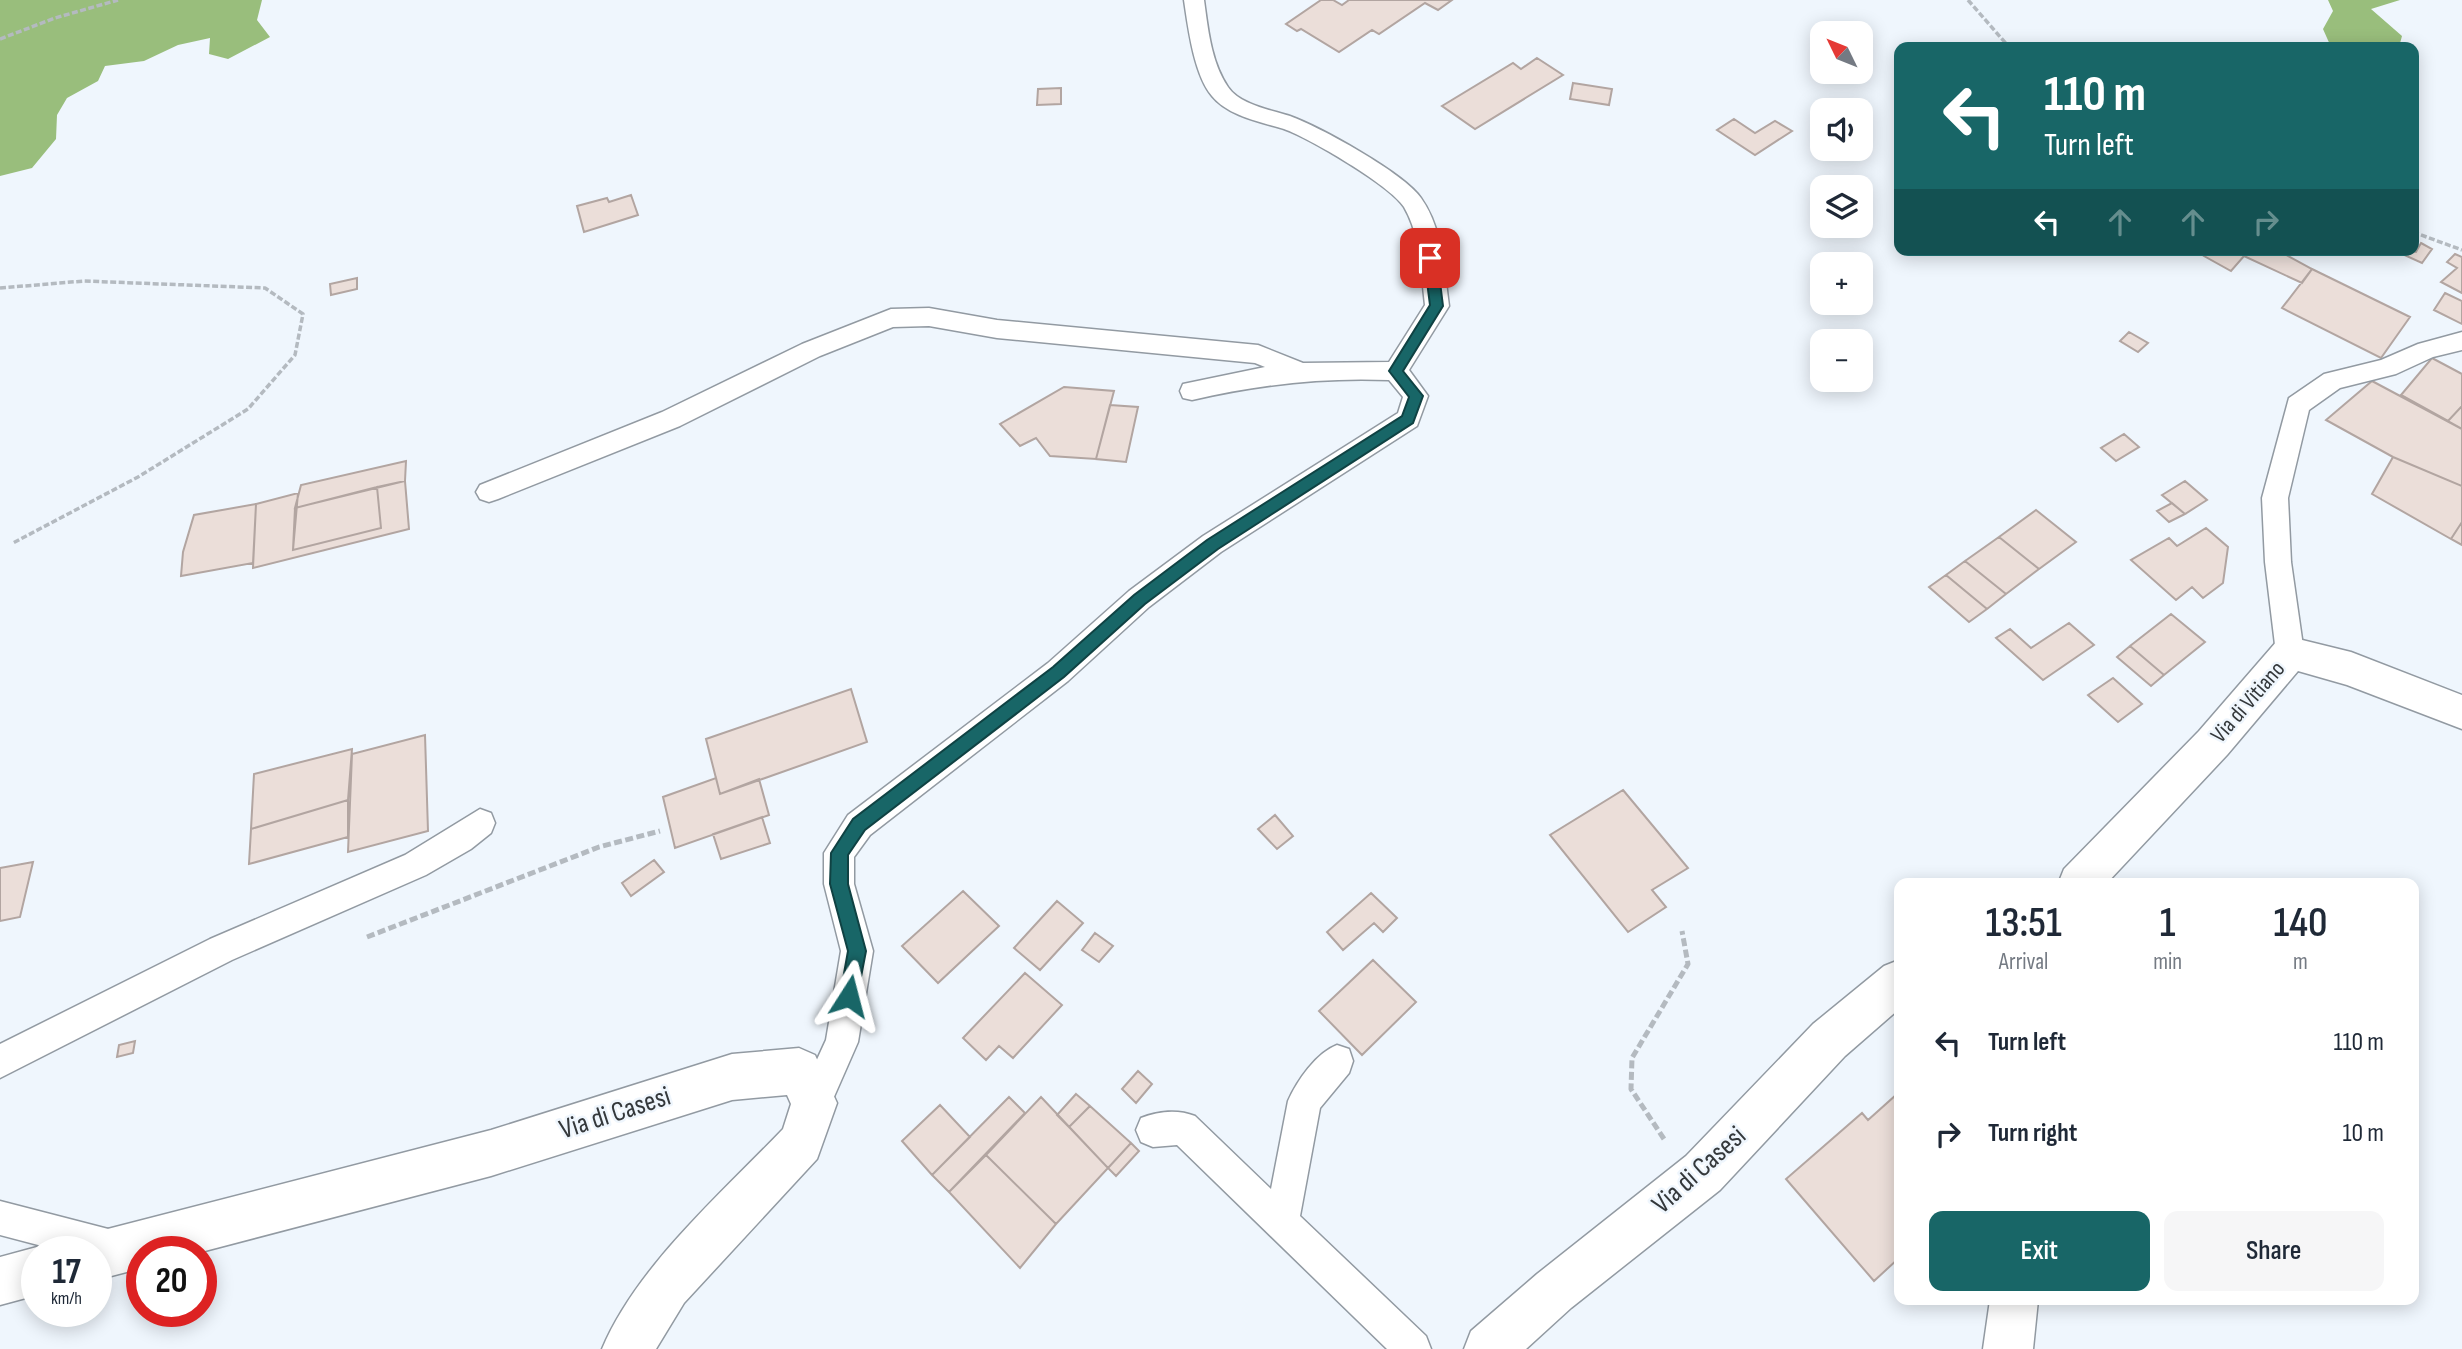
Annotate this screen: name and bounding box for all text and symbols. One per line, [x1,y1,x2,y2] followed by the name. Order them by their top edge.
[1810,21,1872,84] north arrow
[1810,21,1873,392] map controls
[2044,66,2146,125] text: 110 m
[1929,70,2020,161] icon: left
[1810,98,1873,161] button: sound
[2044,126,2134,165] text: Turn left
[1810,175,1873,238] button: layers
[2028,203,2066,241] icon: left
[2101,203,2139,241] icon: ahead
[2174,203,2212,241] icon: ahead
[2247,203,2285,241] icon: right
[1400,228,1460,288] pin
[1411,239,1449,277] icon: arrive
[1810,252,1873,315] button: +
[1810,329,1873,392] button: −
[2205,656,2291,748] street label: Via di Vitiano
[1985,898,2062,949] text: 13:51
[2160,898,2175,949] text: 1
[2273,898,2328,949] text: 140
[1999,948,2048,976] text: Arrival
[2153,948,2182,976] text: min
[2293,948,2308,976] text: m
[812,959,886,1033] position arrow
[1929,1024,1967,1062] icon: left
[1988,1027,2066,1058] text: Turn left
[2333,1027,2384,1058] text: 110 m
[555,1080,675,1146] street label: Via di Casesi
[1929,1115,1967,1153] icon: right
[1988,1118,2077,1149] text: Turn right
[2342,1118,2384,1149] text: 10 m
[1645,1119,1753,1221] street label: Via di Casesi
[1929,1211,2150,1291] button: Exit
[2164,1211,2384,1291] button: Share
[126,1236,217,1327] speed limit sign: 20
[52,1251,81,1294] text: 17
[51,1288,82,1309] text: km/h

